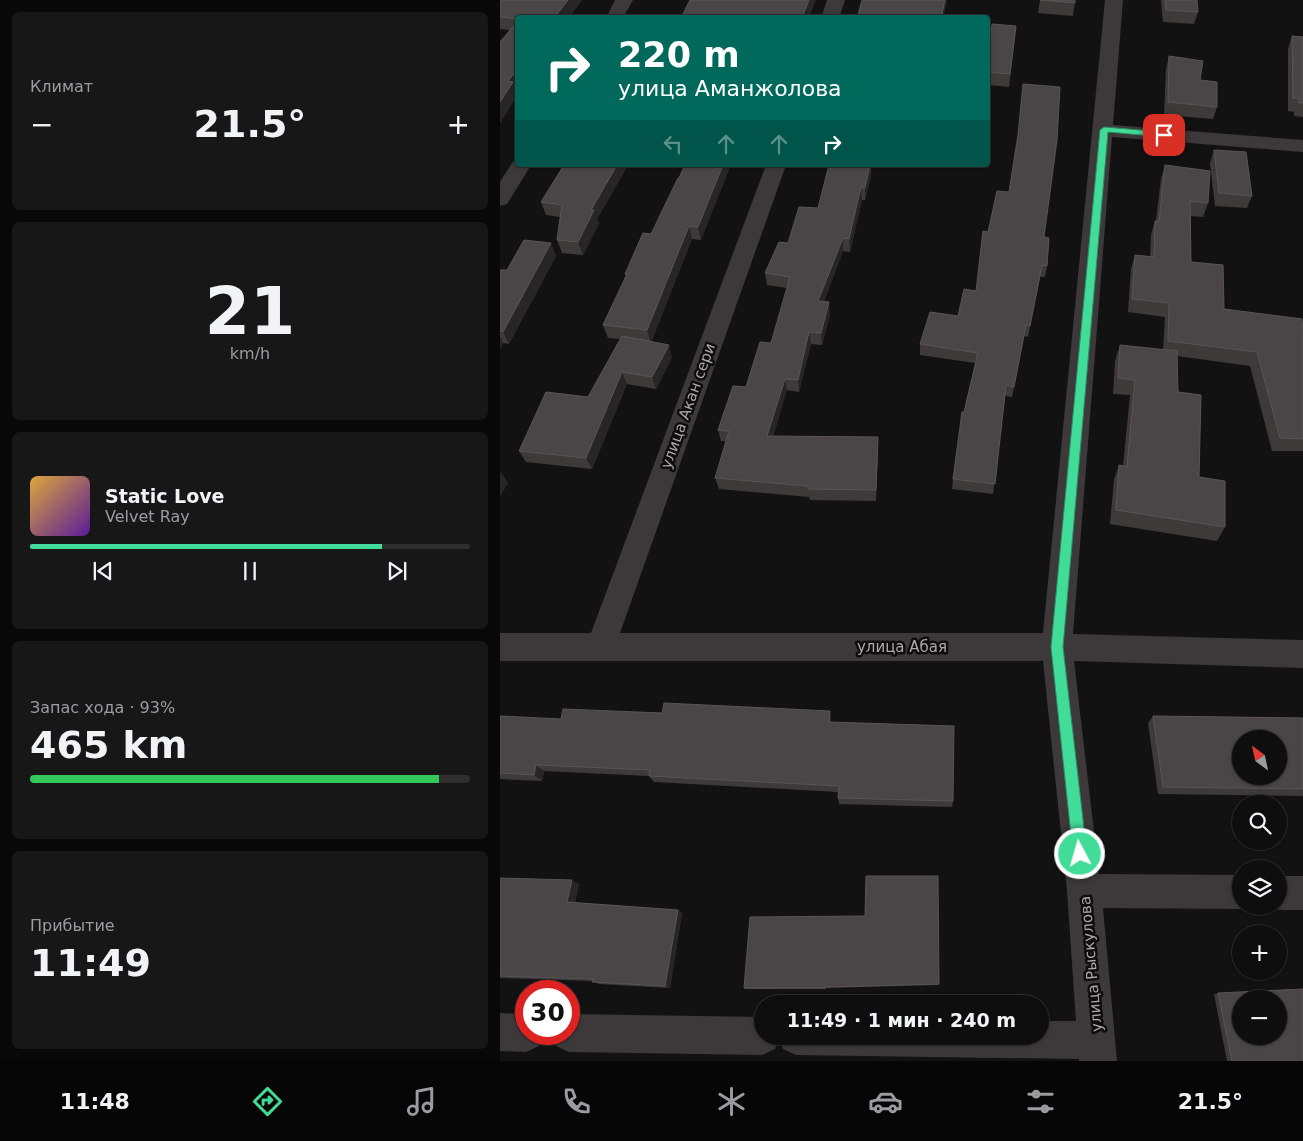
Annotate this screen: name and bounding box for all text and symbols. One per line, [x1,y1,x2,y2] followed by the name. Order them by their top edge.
[535,35,600,100] icon: right
[618,35,740,75] text: 220 m
[618,76,842,101] text: улица Аманжолова
[30,77,93,96] text: Климат
[194,102,306,146] text: 21.5°
[30,108,53,141] text: −
[447,108,470,141] text: +
[1143,114,1185,156] pin
[1150,121,1178,149] icon: arrive
[659,130,687,158] icon: left
[712,130,740,158] icon: ahead
[765,130,793,158] icon: ahead
[818,130,846,158] icon: right
[205,274,295,349] text: 21
[657,341,719,471] street label: улица Акан сери
[230,344,270,363] text: km/h
[105,485,225,507] text: Static Love
[105,507,190,526] text: Velvet Ray
[89,557,117,585] icon: previous
[236,557,264,585] icon: pause
[383,557,411,585] icon: next
[857,638,947,656] street label: улица Абая
[30,698,175,717] text: Запас хода · 93%
[30,723,187,767] text: 465 km
[1232,730,1288,785] north arrow
[1232,730,1287,1045] map controls
[1232,795,1287,850] button: search
[1053,827,1105,879] position arrow
[1232,860,1287,915] button: layers
[1076,895,1106,1033] street label: улица Рыскулова
[30,916,115,935] text: Прибытие
[1232,925,1287,980] button: +
[30,941,151,985] text: 11:49
[515,980,580,1045] speed limit sign: 30
[1232,990,1287,1045] button: −
[787,1009,1016,1031] text: 11:49 · 1 мин · 240 m
[250,1084,285,1119] icon: directions
[404,1084,439,1119] icon: music
[559,1084,594,1119] icon: phone
[714,1084,749,1119] icon: climate
[868,1084,903,1119] icon: car
[1023,1084,1058,1119] icon: filters
[60,1089,130,1114] text: 11:48
[1178,1089,1243,1114] text: 21.5°

